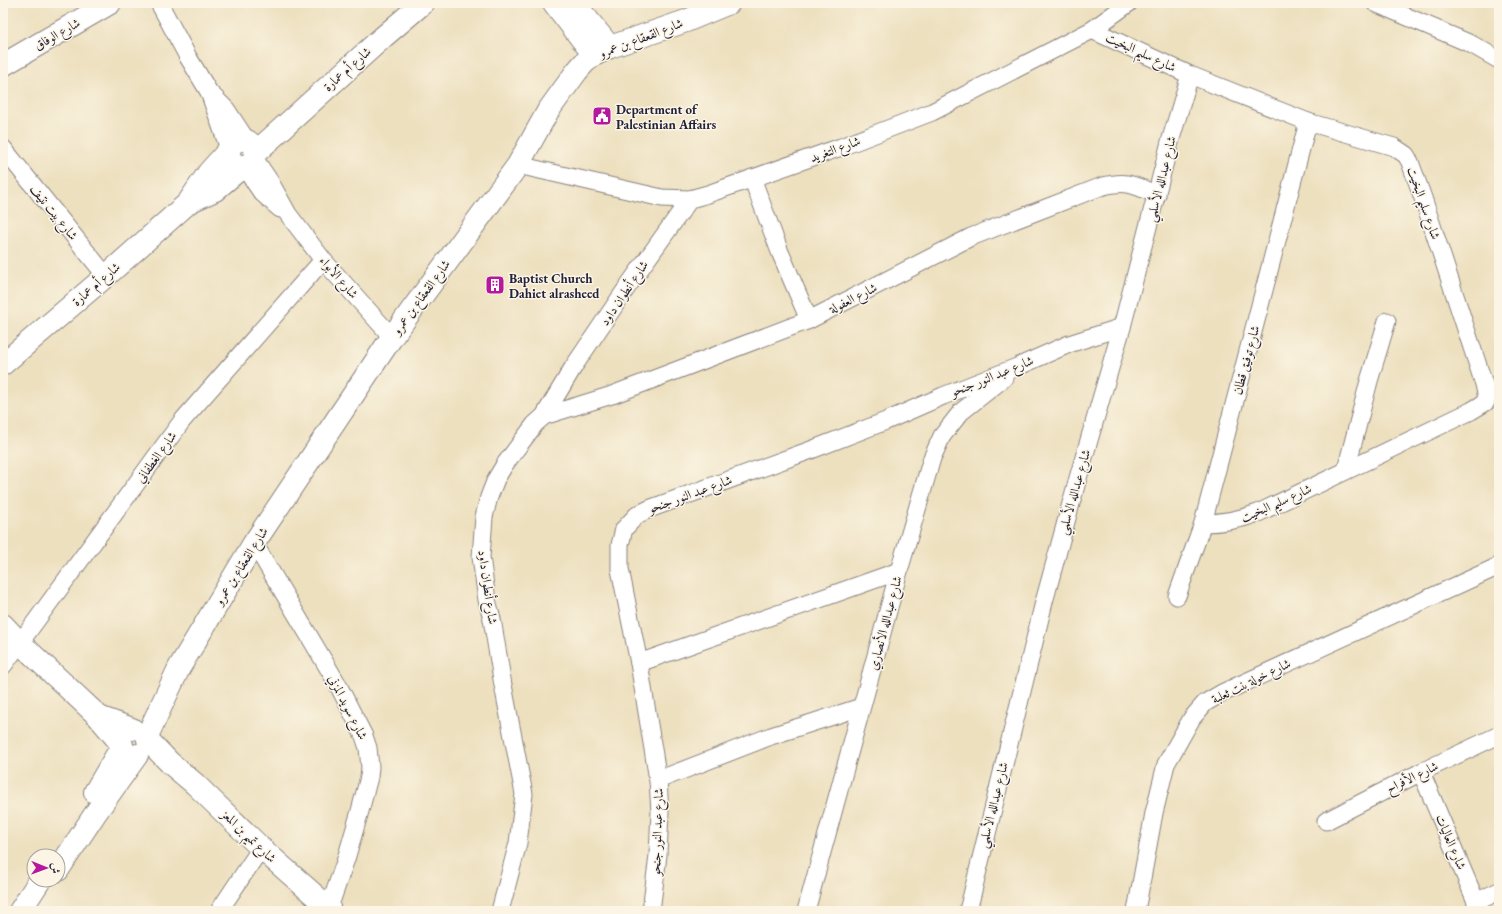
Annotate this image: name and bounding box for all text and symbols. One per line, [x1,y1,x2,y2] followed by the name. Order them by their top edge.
[31,14,85,57] street label: شارع الوفاق
[595,14,686,65] street label: شارع القعقاع بن عمرو
[1101,28,1179,80] street label: شارع سليم البخيت
[319,43,377,97] street label: شارع أم عمارة
[616,101,717,133] place label: Department of Palestinian Affairs
[591,105,613,127] public building icon: Department of Palestinian Affairs
[808,132,863,169] street label: شارع التغريد
[1142,134,1184,225] street label: شارع عبدالله الأسلمي
[1399,164,1444,243] street label: شارع سليم البخيت
[24,181,82,245] street label: شارع بيت نتيف
[314,252,362,304] street label: شارع الأبواء
[387,256,456,341] street label: شارع القعقاع بن عمرو
[596,257,654,330] street label: شارع أنطوان داود
[68,258,126,312] street label: شارع أم عمارة
[509,270,600,302] place label: Baptist Church Dahiet alrasheed
[484,274,506,296] building icon: Baptist Church Dahiet alrasheed
[825,279,881,320] street label: شارع العفولة
[1229,323,1266,397] street label: شارع توفيق قطان
[946,352,1037,404] street label: شارع عبد النور جنحو
[132,428,183,488] street label: شارع الغطفاني
[1054,447,1098,538] street label: شارع عبدالله الأسلمي
[644,471,735,521] street label: شارع عبد النور جنحو
[1238,480,1316,531] street label: شارع سليم البخيت
[209,524,274,611] street label: شارع القعقاع بن عمرو
[471,549,502,626] street label: شارع أنطوان داود
[864,574,909,673] street label: شارع عبدالله الأنصاري
[1209,655,1295,710] street label: شارع خولة بنت ثعلبة
[322,672,372,744] street label: شارع سويد المزني
[1383,757,1442,800] street label: شارع الأفراح
[974,760,1016,851] street label: شارع عبدالله الأسلمي
[647,788,670,878] street label: شارع عبد النور جنحو
[213,804,280,870] street label: شارع تميم بن المعز
[1429,812,1470,873] street label: شارع العاليات
[26,848,66,888] north arrow
[49,863,63,874] text: ش

